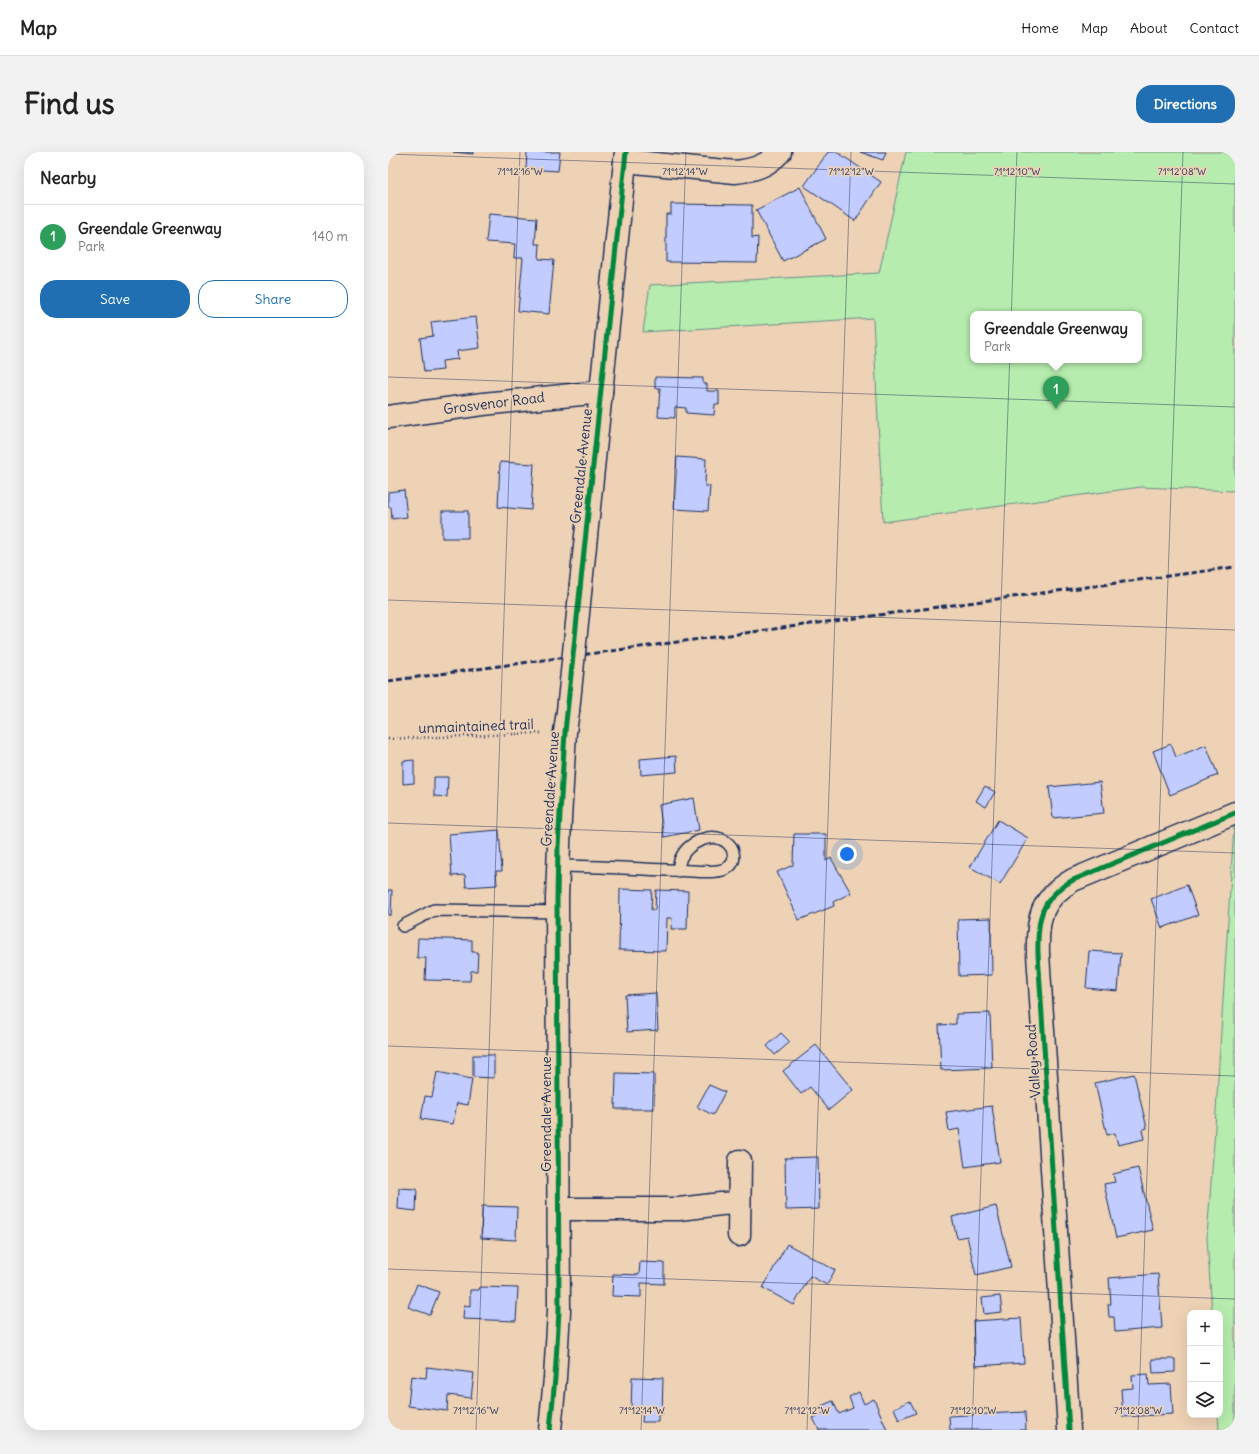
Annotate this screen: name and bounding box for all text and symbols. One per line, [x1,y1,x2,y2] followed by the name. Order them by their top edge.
[20,16,57,40] text: Map
[1021,19,1059,37] text: Home
[1081,19,1108,37] text: Map
[1130,19,1168,37] text: About
[1190,19,1239,37] text: Contact
[1136,85,1235,123] button: Directions
[24,86,115,122] text: Find us
[497,165,543,178] text: 71°12'16"W
[662,165,708,178] text: 71°12'14"W
[828,165,874,178] text: 71°12'12"W
[994,165,1040,178] text: 71°12'10"W
[1158,165,1206,178] text: 71°12'08"W
[40,167,96,189] text: Nearby
[78,219,222,238] text: Greendale Greenway
[50,228,56,245] text: 1
[312,228,348,245] text: 140 m
[78,238,105,255] text: Park
[40,280,190,318] button: Save
[198,280,348,318] button: Share
[970,311,1142,363] popup
[984,319,1128,338] text: Greendale Greenway
[984,338,1011,355] text: Park
[1043,376,1069,409] pin: 1
[442,388,546,418] street label: Grosvenor Road
[566,407,596,525] street label: Greendale Avenue
[418,715,534,737] street label: unmaintained trail
[537,731,563,847] street label: Greendale Avenue
[837,844,857,864] your location
[1021,1023,1045,1099] street label: Valley Road
[537,1056,555,1172] street label: Greendale Avenue
[1187,1310,1223,1418] map controls
[1187,1310,1223,1346] button: +
[1187,1346,1223,1382] button: −
[1187,1382,1223,1418] button: layers
[453,1404,499,1417] text: 71°12'16"W
[619,1404,665,1417] text: 71°12'14"W
[784,1404,830,1417] text: 71°12'12"W
[950,1404,996,1417] text: 71°12'10"W
[1114,1404,1162,1417] text: 71°12'08"W

